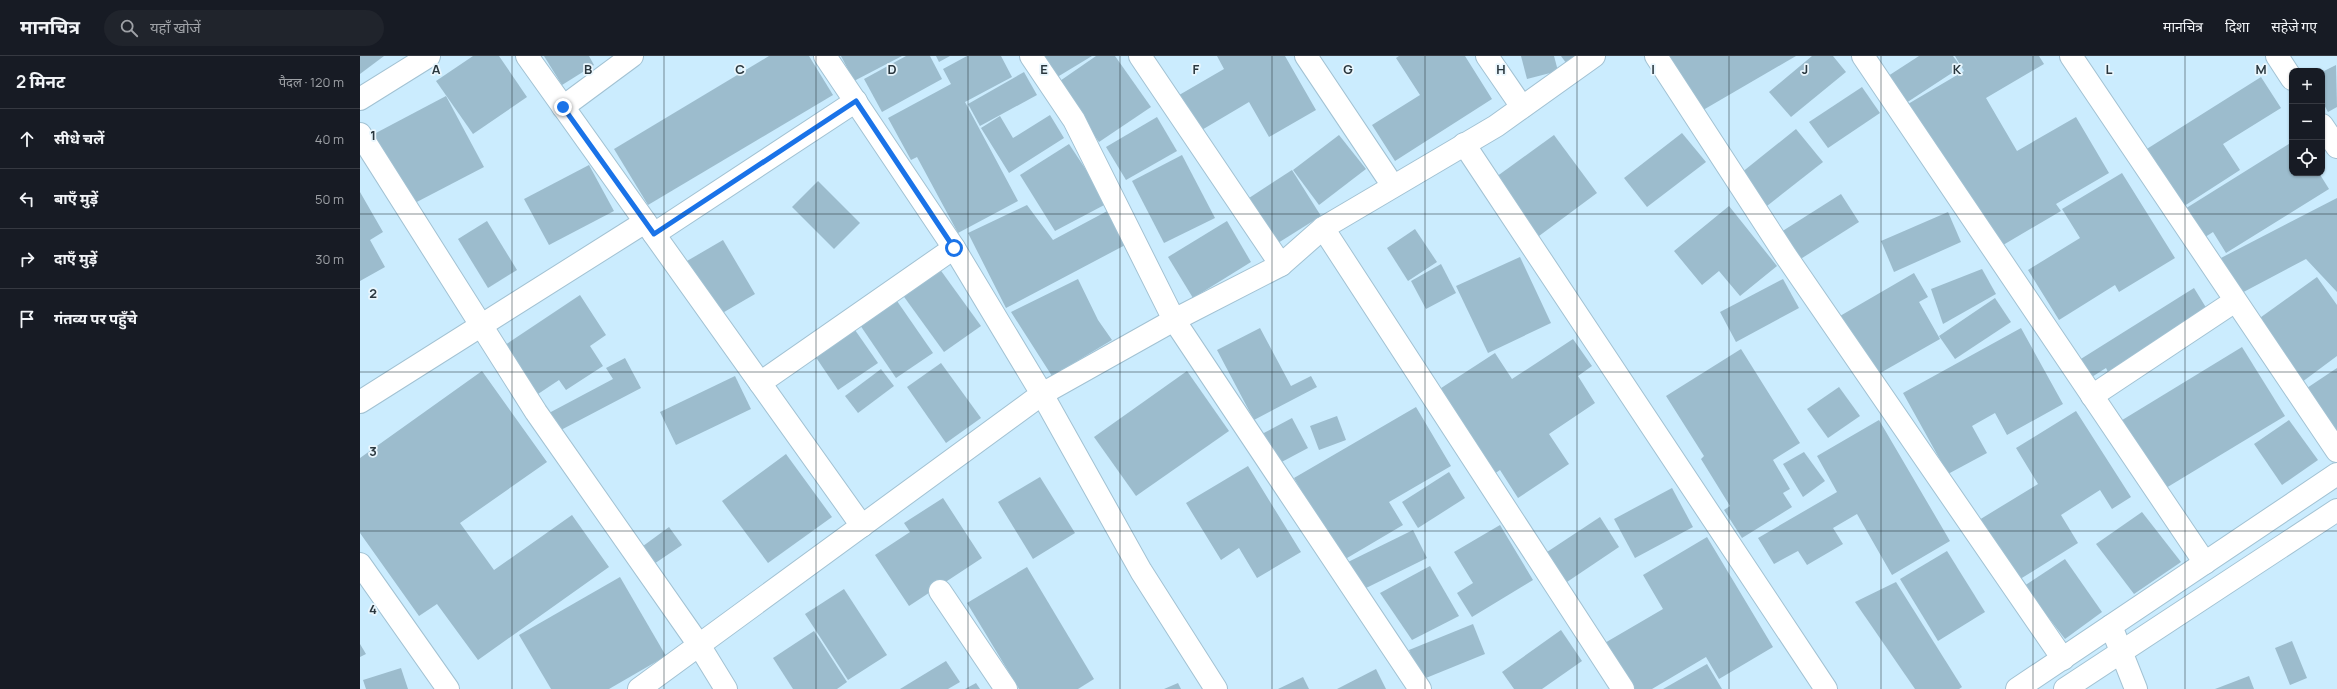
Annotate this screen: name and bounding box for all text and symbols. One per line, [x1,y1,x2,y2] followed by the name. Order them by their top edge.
[104,10,384,46] search box
[20,14,80,40] text: मानचित्र
[118,17,140,39] icon: search
[150,17,201,38] text: यहाँ खोजें
[2163,17,2203,36] text: मानचित्र
[2225,17,2249,36] text: दिशा
[2271,17,2317,36] text: सहेजे गए
[432,60,441,78] text: A
[584,60,592,78] text: B
[735,60,745,78] text: C
[887,60,897,78] text: D
[1040,60,1048,78] text: E
[1193,60,1200,78] text: F
[1343,60,1353,78] text: G
[1496,60,1506,78] text: H
[1651,60,1655,78] text: I
[1802,60,1808,78] text: J
[1953,60,1962,78] text: K
[2106,60,2113,78] text: L
[2255,60,2267,78] text: M
[2289,68,2325,176] map controls
[2289,68,2325,104] button: +
[16,70,65,93] text: 2 मिनट
[279,73,344,91] text: पैदल · 120 m
[554,98,572,116] route end
[2289,104,2325,140] button: −
[370,126,376,144] text: 1
[16,128,38,150] icon: ahead
[54,128,104,149] text: सीधे चलें
[315,130,344,148] text: 40 m
[2289,140,2325,176] button: locate
[16,188,38,210] icon: left
[54,188,98,209] text: बाएँ मुड़ें
[315,190,344,208] text: 50 m
[945,239,963,257] route start
[16,248,38,270] icon: right
[54,248,97,269] text: दाएँ मुड़ें
[315,250,344,268] text: 30 m
[369,284,377,302] text: 2
[16,308,38,330] icon: arrive
[54,308,137,329] text: गंतव्य पर पहुँचे
[369,442,377,460] text: 3
[369,600,377,618] text: 4

